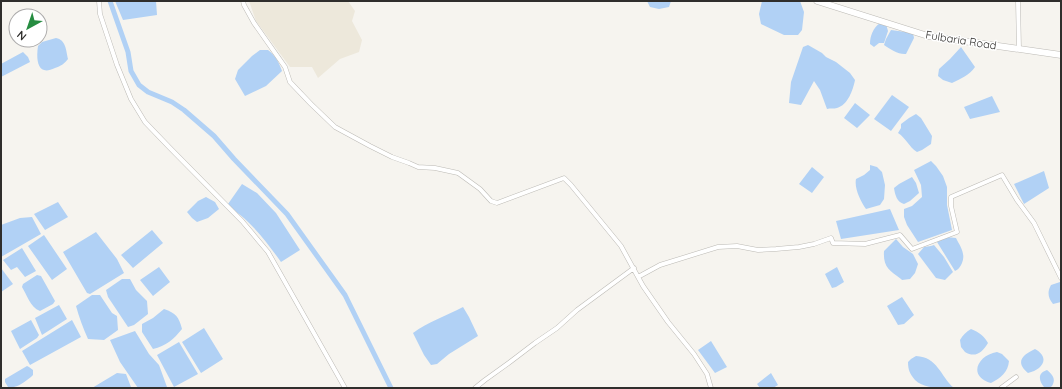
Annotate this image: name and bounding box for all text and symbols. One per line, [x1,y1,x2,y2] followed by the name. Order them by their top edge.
[8,8,48,48] north arrow
[924,27,998,53] street label: Fulbaria Road
[14,28,29,44] text: N

